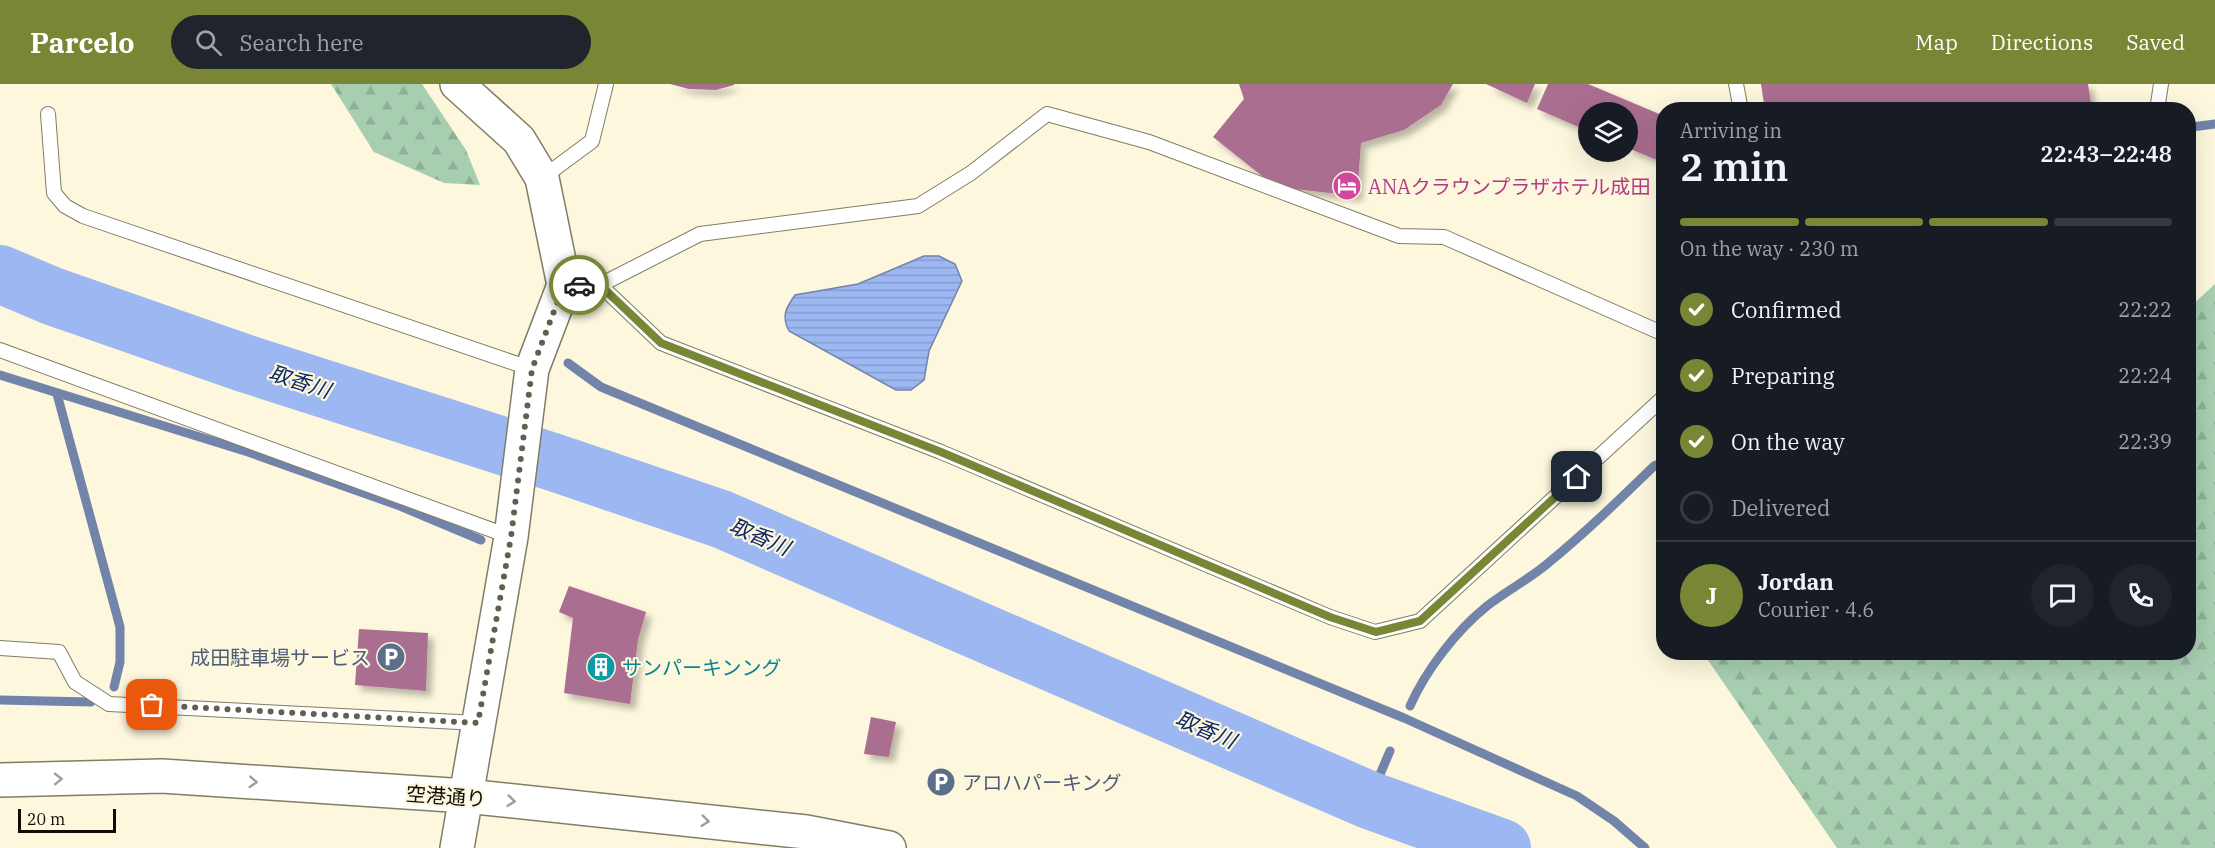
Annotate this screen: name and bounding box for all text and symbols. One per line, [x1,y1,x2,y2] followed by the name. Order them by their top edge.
[171,15,591,69] search box
[30,24,135,61] text: Parcelo
[192,26,225,59] icon: search
[240,28,364,57] text: Search here
[1915,28,1958,56] text: Map
[1991,28,2093,56] text: Directions
[2126,28,2185,56] text: Saved
[1578,102,1638,162] map controls
[1578,102,1638,162] button: layers
[1680,117,1782,144] text: Arriving in
[2040,139,2172,168] text: 22:43–22:48
[1680,141,1788,192] text: 2 min
[1331,170,1363,202] hotel icon: ANAクラウンプラザホテル成田
[1368,173,1650,200] place label: ANAクラウンプラザホテル成田
[1680,235,1859,262] text: On the way · 230 m
[549,255,609,315] courier
[563,269,596,302] icon: car
[1680,293,1713,326] icon: check
[1731,295,1842,324] text: Confirmed
[2118,296,2172,323] text: 22:22
[266,358,336,405] water label: 取香川
[1680,359,1713,392] icon: check
[1731,361,1835,390] text: Preparing
[2118,362,2172,389] text: 22:24
[1680,425,1713,458] icon: check
[1731,427,1845,456] text: On the way
[2118,428,2172,455] text: 22:39
[1551,451,1602,502] pin
[1560,460,1593,493] icon: home
[1731,493,1830,522] text: Delivered
[726,511,796,562] water label: 取香川
[2031,564,2094,627] button: chat
[2109,564,2172,627] button: phone
[1758,567,1834,596] text: Jordan
[1706,581,1717,610] text: J
[1758,596,1874,623] text: Courier · 4.6
[375,641,407,673] parking icon: 成田駐車場サービス
[190,644,370,671] place label: 成田駐車場サービス
[585,651,617,683] building icon: サンパーキンング
[622,654,781,681] place label: サンパーキンング
[126,679,177,730] pin
[135,688,168,721] icon: bag
[1172,704,1242,755] water label: 取香川
[925,766,957,798] parking icon: アロハパーキング
[962,769,1121,796] place label: アロハパーキング
[54,772,63,785] one-way arrow
[249,776,258,789] one-way arrow
[405,780,487,812] street label: 空港通り
[506,794,515,807] one-way arrow
[18,806,116,834] scale bar
[27,809,65,829] text: 20 m
[700,814,709,827] one-way arrow

